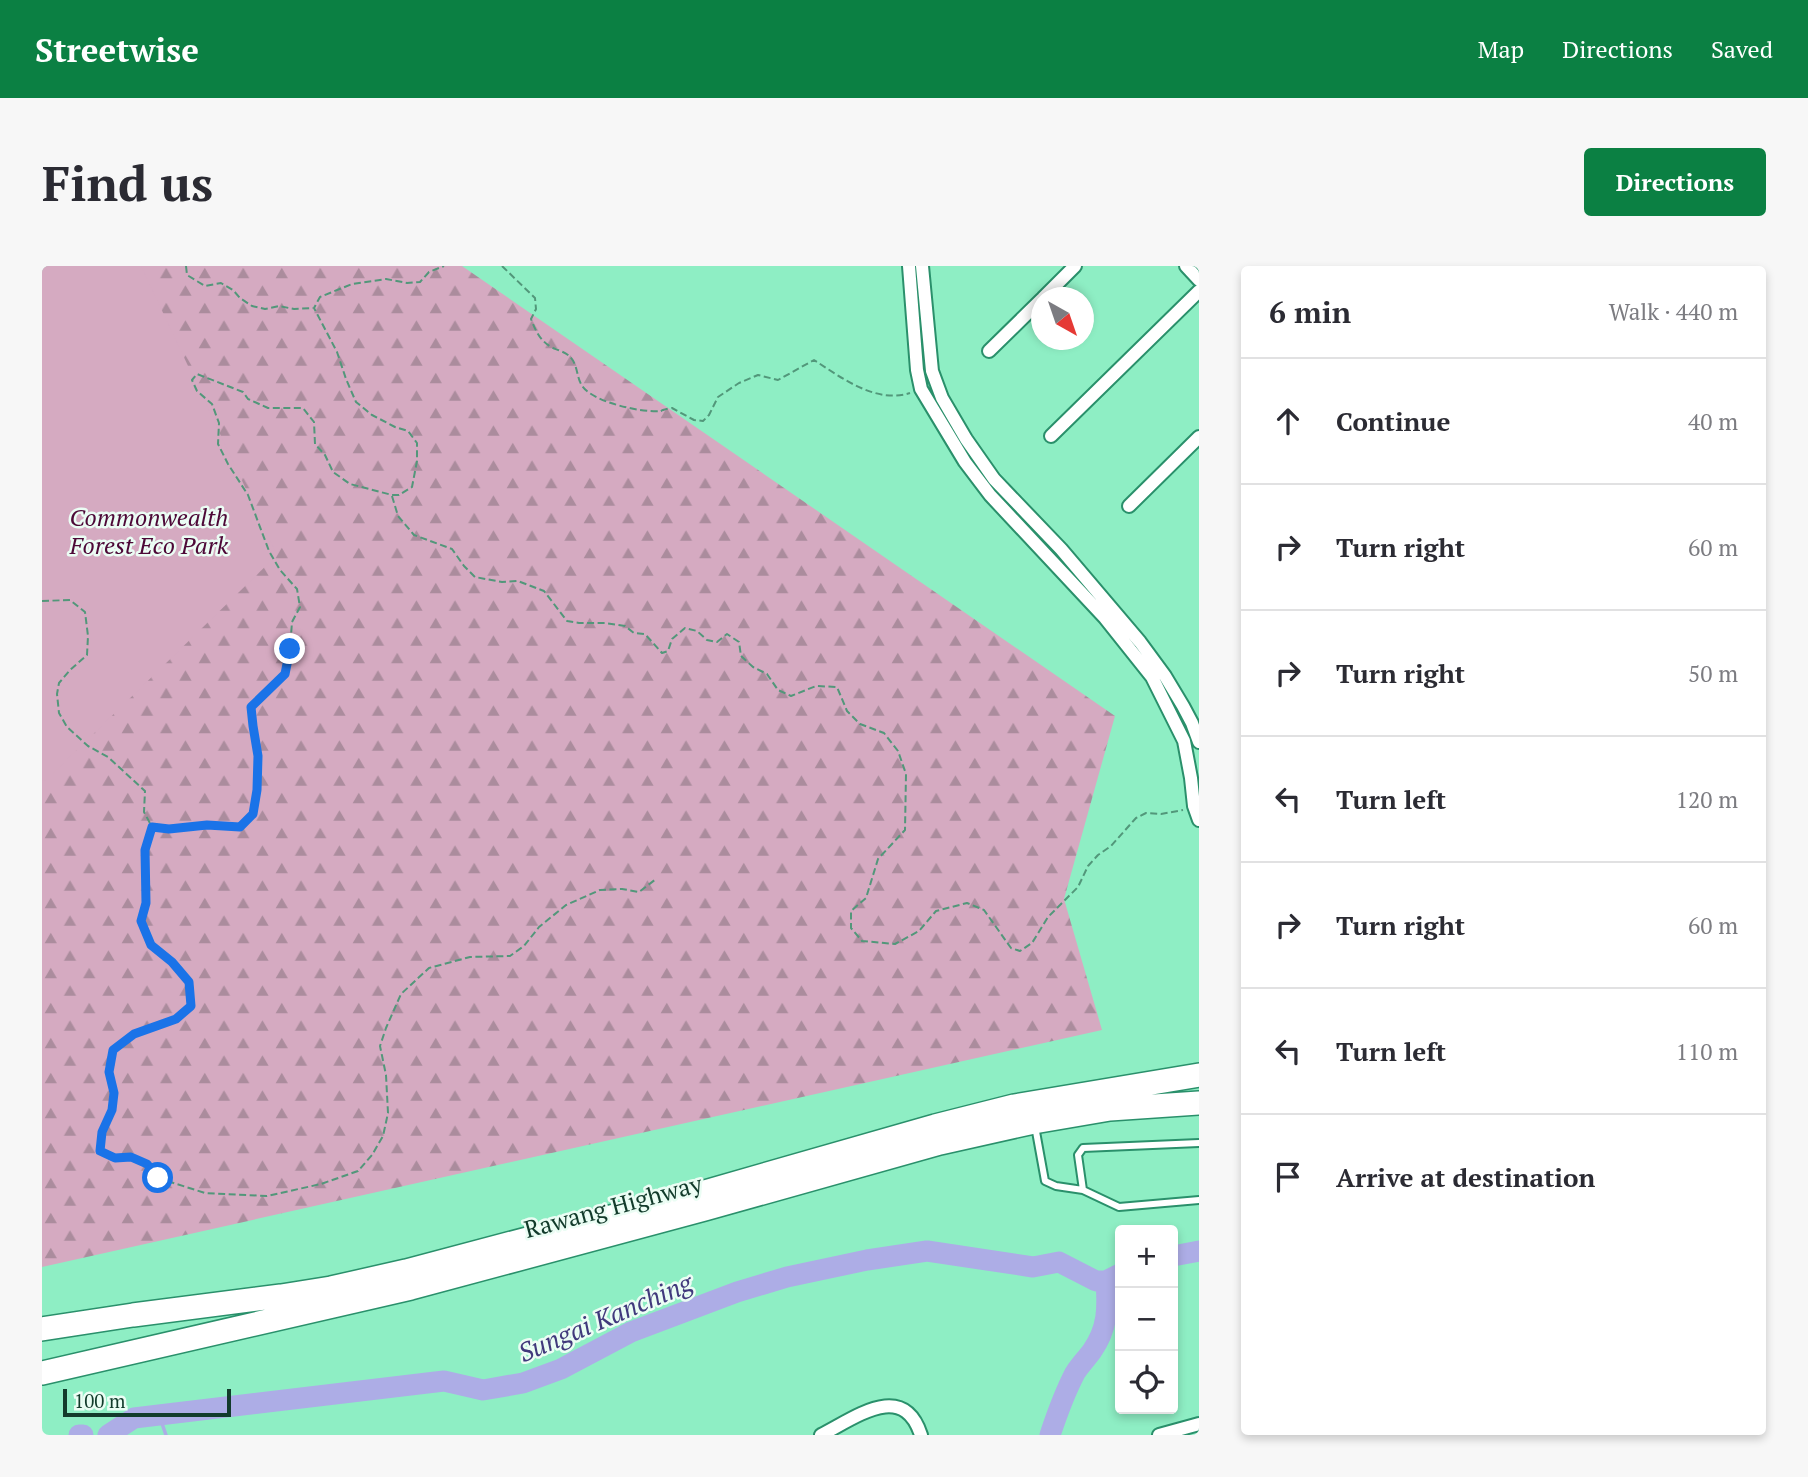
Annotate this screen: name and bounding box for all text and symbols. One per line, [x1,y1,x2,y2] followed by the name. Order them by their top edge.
[35,28,199,71] text: Streetwise
[1478,33,1524,65] text: Map
[1562,33,1673,65] text: Directions
[1711,33,1773,65] text: Saved
[1584,148,1766,216] button: Directions
[42,150,213,215] text: Find us
[1031,287,1094,350] north arrow
[1269,292,1351,332] text: 6 min
[1609,296,1738,327] text: Walk · 440 m
[1269,402,1307,440] icon: ahead
[1336,404,1450,438] text: Continue
[1688,406,1738,437] text: 40 m
[69,501,229,561] park label: Commonwealth Forest Eco Park
[1269,528,1307,566] icon: right
[1336,530,1465,564] text: Turn right
[1688,532,1738,563] text: 60 m
[274,633,305,664] route end
[1269,654,1307,692] icon: right
[1336,656,1465,690] text: Turn right
[1688,658,1738,689] text: 50 m
[1269,780,1307,818] icon: left
[1336,782,1446,816] text: Turn left
[1676,784,1738,815] text: 120 m
[1269,906,1307,944] icon: right
[1336,908,1465,942] text: Turn right
[1688,910,1738,941] text: 60 m
[1269,1032,1307,1070] icon: left
[1336,1034,1446,1068] text: Turn left
[1676,1036,1738,1067] text: 110 m
[1269,1158,1307,1196] icon: arrive
[1336,1160,1595,1194] text: Arrive at destination
[142,1162,173,1193] route start
[521,1167,706,1245] street label: Rawang Highway
[1115,1225,1178,1414] map controls
[1115,1225,1178,1288] button: +
[513,1264,698,1369] water label: Sungai Kanching
[1115,1288,1178,1351] button: −
[1115,1351,1178,1414] button: locate
[63,1386,231,1418] scale bar
[74,1388,125,1413] text: 100 m

